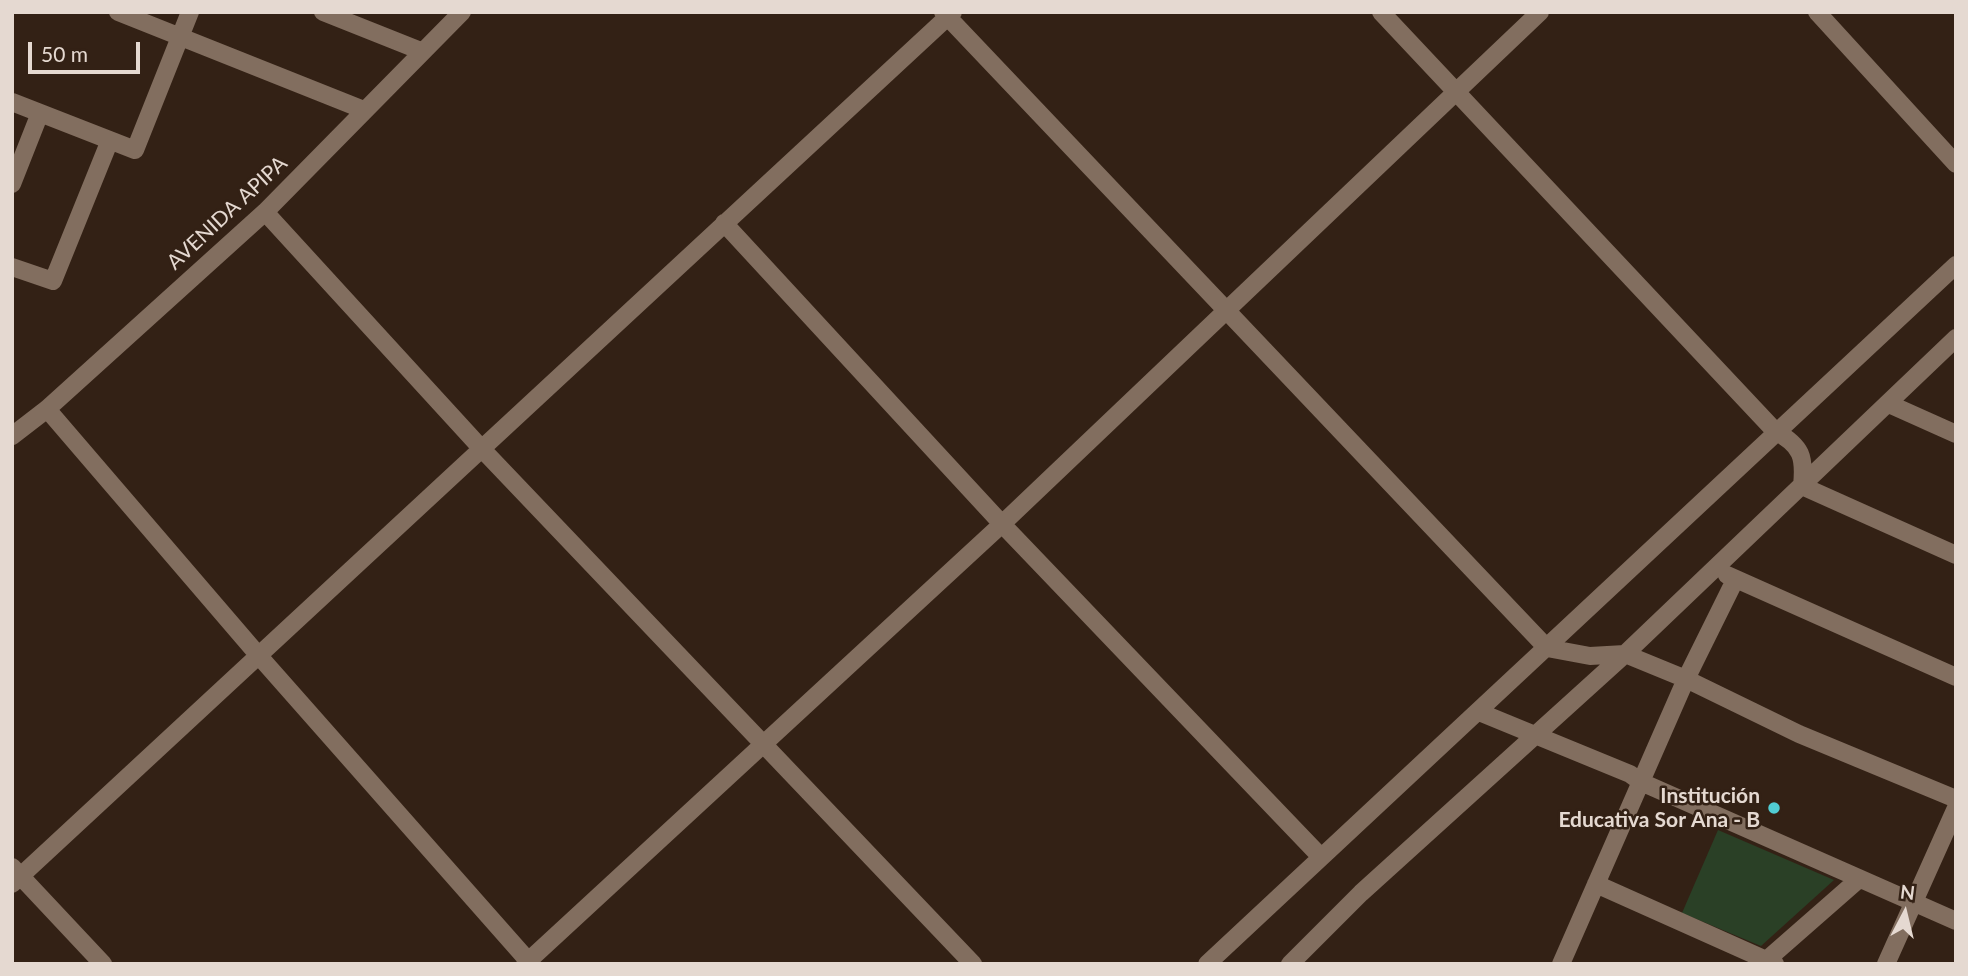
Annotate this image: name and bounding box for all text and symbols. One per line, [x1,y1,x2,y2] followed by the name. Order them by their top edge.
[32,28,144,72] scale bar
[41,41,88,66] text: 50 m
[162,151,292,275] street label: AVENIDA APIPA
[1558,783,1760,833] place label: Institución Educativa Sor Ana - B
[1766,800,1782,816] marker: Institución Educativa Sor Ana - B
[1870,878,1940,948] north arrow
[1899,879,1916,904] text: N

